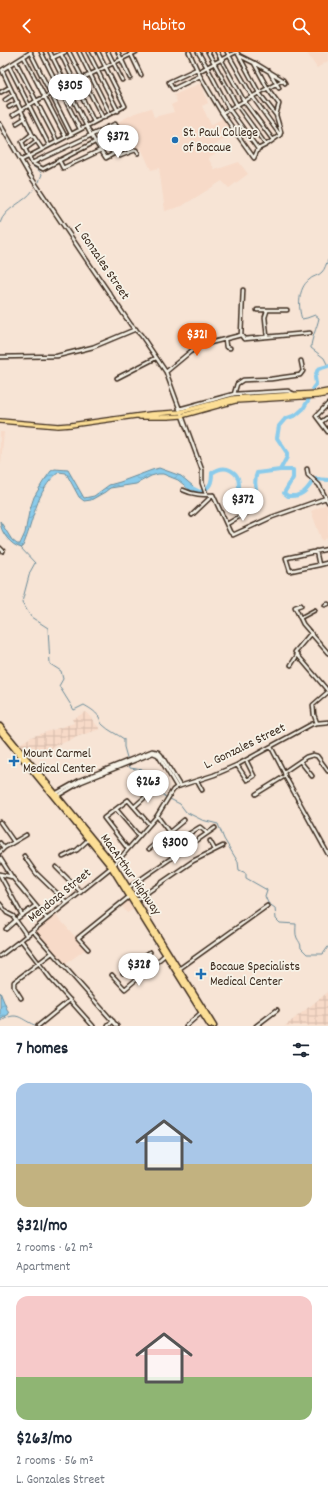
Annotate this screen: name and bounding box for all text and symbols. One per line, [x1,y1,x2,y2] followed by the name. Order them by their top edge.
[142,14,186,39] text: Habito
[16,15,38,37] icon: back
[290,15,312,37] icon: search
[46,74,94,108] pin: $305
[57,77,83,96] text: $305
[183,124,258,158] place label: St. Paul College of Bocaue
[94,125,142,159] pin: $372
[106,128,130,147] text: $372
[170,135,180,145] marker: St. Paul College of Bocaue
[68,220,134,304] street label: L. Gonzales Street
[173,323,221,357] pin: $321
[187,326,207,345] text: $321
[219,488,267,522] pin: $372
[231,491,255,510] text: $372
[201,719,289,775] street label: L. Gonzales Street
[23,745,96,779] place label: Mount Carmel Medical Center
[8,755,20,767] marker: Mount Carmel Medical Center
[124,770,172,804] pin: $263
[136,773,160,792] text: $263
[95,830,166,920] street label: MacArthur Highway
[151,831,199,865] pin: $300
[162,834,188,853] text: $300
[24,864,96,928] street label: Mendoza Street
[115,953,163,987] pin: $328
[127,956,151,975] text: $328
[210,958,300,992] place label: Bocaue Specialists Medical Center
[195,968,207,980] marker: Bocaue Specialists Medical Center
[16,1038,68,1062] text: 7 homes
[290,1039,312,1061] icon: filters
[128,1109,200,1181] icon: home
[16,1215,67,1239] text: $321/mo
[16,1239,93,1258] text: 2 rooms · 62 m²
[16,1258,70,1277] text: Apartment
[128,1322,200,1394] icon: home
[16,1428,72,1452] text: $263/mo
[16,1452,93,1471] text: 2 rooms · 56 m²
[16,1471,105,1490] text: L. Gonzales Street

